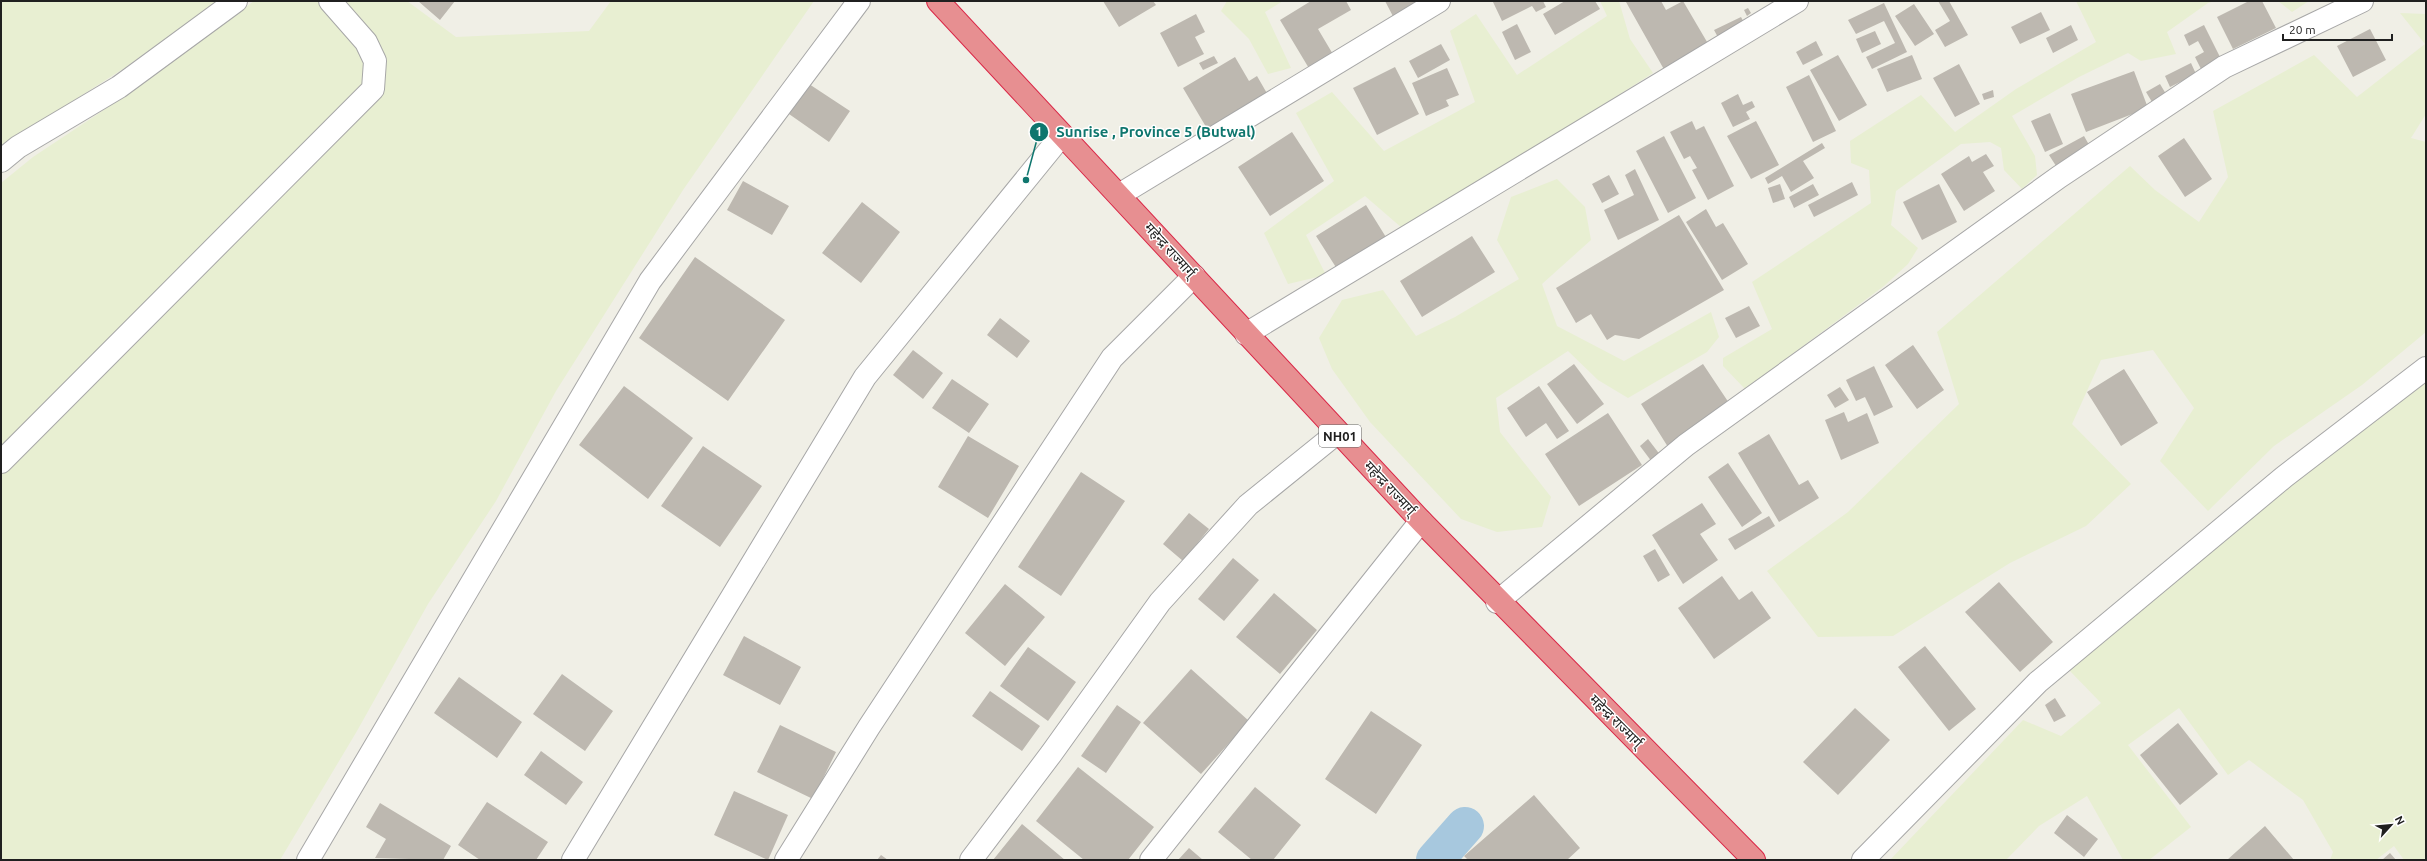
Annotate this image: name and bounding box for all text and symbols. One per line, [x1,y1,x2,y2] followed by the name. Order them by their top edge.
[2283,16,2392,42] scale bar
[2289,23,2316,36] text: 20 m
[1029,118,1264,145] callout: Sunrise , Province 5 (Butwal)
[1056,123,1256,140] text: Sunrise , Province 5 (Butwal)
[1036,125,1042,138] text: 1
[1140,219,1201,283] street label: महेन्द्र राज्मार्ग्
[1319,425,1361,447] road number: NH01
[1359,457,1421,521] street label: महेन्द्र राज्मार्ग्
[1585,691,1648,754] street label: महेन्द्र राज्मार्ग्
[2371,805,2411,845] north arrow
[2393,814,2407,827] text: N

